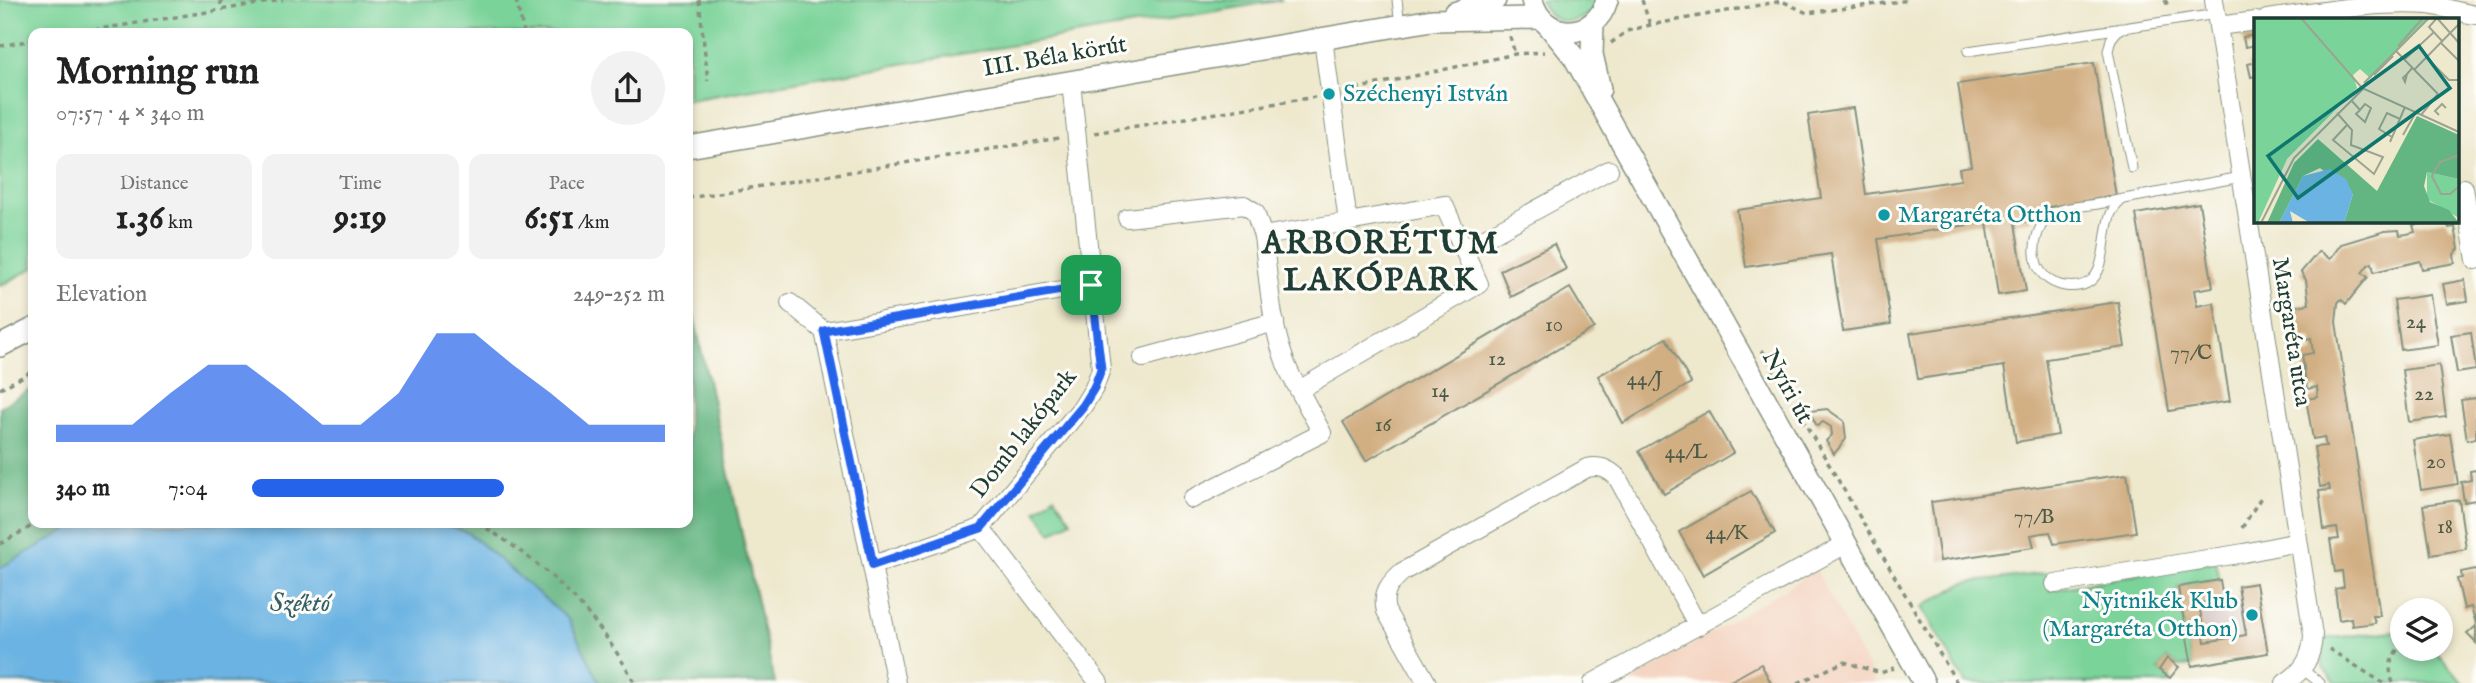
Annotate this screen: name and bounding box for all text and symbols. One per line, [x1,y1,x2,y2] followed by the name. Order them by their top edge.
[2254,18,2458,222] inset map
[981,29,1129,85] street label: III. Béla körút
[56,49,259,97] text: Morning run
[591,51,665,125] button: share
[1343,79,1508,110] place label: Széchenyi István
[1321,86,1337,102] marker: Széchenyi István
[56,99,205,128] text: 07:57 · 4 × 340 m
[120,172,189,196] text: Distance
[339,172,382,196] text: Time
[549,172,585,196] text: Pace
[115,196,164,241] text: 1.36
[334,196,387,241] text: 9:19
[524,196,574,241] text: 6:51
[1898,200,2082,231] place label: Margaréta Otthon
[1876,207,1892,223] marker: Margaréta Otthon
[164,211,193,235] text: km
[574,211,609,235] text: /km
[1260,222,1500,302] district label: ARBORÉTUM LAKÓPARK
[1061,255,1121,315] pin
[2264,255,2318,409] street label: Margaréta utca
[1072,266,1110,304] icon: arrive
[56,280,147,309] text: Elevation
[573,280,665,309] text: 249–252 m
[2406,309,2427,336] house number: 24
[1545,312,1563,339] house number: 10
[2170,340,2212,367] house number: 77/C
[1754,345,1820,429] street label: Nyíri út
[1488,346,1506,373] house number: 12
[964,363,1084,505] street label: Domb lakópark
[1627,366,1664,393] house number: 44/J
[1431,378,1450,405] house number: 14
[2414,381,2434,408] house number: 22
[1375,412,1392,439] house number: 16
[1665,439,1707,466] house number: 44/L
[2426,449,2446,476] house number: 20
[56,474,110,503] text: 340 m
[168,474,207,503] text: 7:04
[2014,504,2054,531] house number: 77/B
[2437,514,2453,541] house number: 18
[1706,520,1749,547] house number: 44/K
[2042,586,2238,645] place label: Nyitnikék Klub (Margaréta Otthon)
[270,587,333,620] water label: Széktó
[2390,598,2453,661] map controls
[2390,598,2453,661] button: layers
[2244,607,2260,623] marker: Nyitnikék Klub (Margaréta Otthon)

